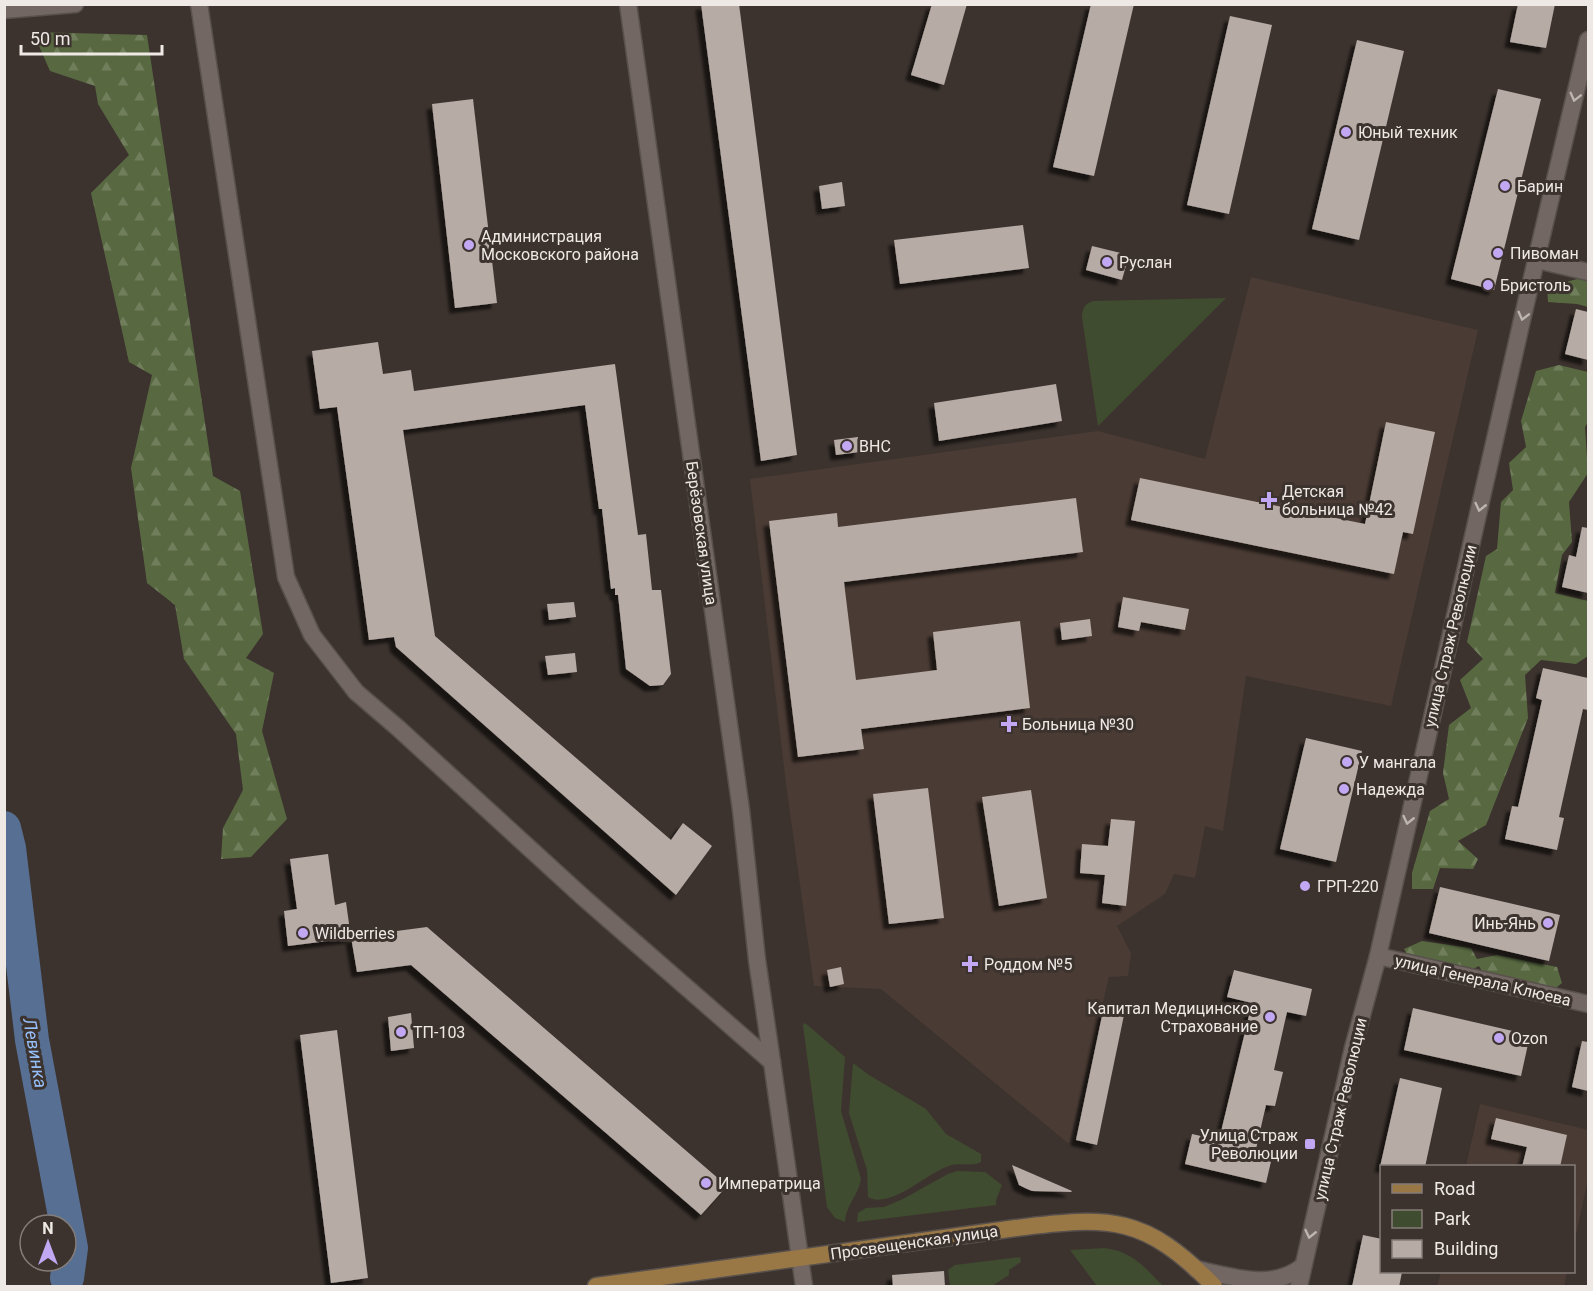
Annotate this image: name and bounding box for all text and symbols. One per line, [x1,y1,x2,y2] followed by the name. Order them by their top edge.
[21,18,162,56] scale bar
[30,28,70,49] text: 50 m
[1570,91,1583,101] one-way arrow
[1358,123,1458,142] place label: Юный техник
[1339,125,1353,139] marker: Юный техник
[1517,177,1563,196] place label: Барин
[1498,179,1512,193] marker: Барин
[481,227,639,264] place label: Администрация Московского района
[462,238,476,252] marker: Администрация Московского района
[1510,244,1579,263] place label: Пивоман
[1491,246,1505,260] marker: Пивоман
[1119,253,1172,272] place label: Руслан
[1100,255,1114,269] marker: Руслан
[1500,276,1571,295] place label: Бристоль
[1481,278,1495,292] marker: Бристоль
[1518,311,1531,321] one-way arrow
[859,437,891,456] place label: ВНС
[840,439,854,453] marker: ВНС
[682,460,721,606] street label: Берёзовская улица
[1282,482,1393,519] place label: Детская больница №42
[1260,491,1278,509] marker: Детская больница №42
[1474,501,1487,511] one-way arrow
[1420,543,1481,729] street label: улица Страж Революции
[1000,715,1018,733] marker: Больница №30
[1022,715,1134,734] place label: Больница №30
[1359,753,1436,772] place label: У мангала
[1340,755,1354,769] marker: У мангала
[1356,780,1425,799] place label: Надежда
[1337,782,1351,796] marker: Надежда
[1403,814,1416,824] one-way arrow
[1317,877,1379,896] place label: ГРП-220
[1298,879,1312,893] marker: ГРП-220
[1474,914,1536,933] place label: Инь-Янь
[1541,916,1555,930] marker: Инь-Янь
[315,924,395,943] place label: Wildberries
[296,926,310,940] marker: Wildberries
[1393,951,1573,1010] street label: улица Генерала Клюева
[961,955,979,973] marker: Роддом №5
[984,955,1072,974] place label: Роддом №5
[1087,999,1258,1036] place label: Капитал Медицинское Страхование
[1263,1010,1277,1024] marker: Капитал Медицинское Страхование
[19,1015,52,1090] water label: Левинка
[1310,1016,1371,1202] street label: улица Страж Революции
[413,1023,465,1042] place label: ТП-103
[394,1025,408,1039] marker: ТП-103
[1511,1029,1548,1048] place label: Ozon
[1492,1031,1506,1045] marker: Ozon
[1200,1126,1299,1163] place label: Улица Страж Революции
[1303,1137,1317,1151] marker: Улица Страж Революции
[1380,1165,1575,1273] legend
[718,1174,821,1193] place label: Императрица
[699,1176,713,1190] marker: Императрица
[1434,1178,1475,1199] text: Road
[1434,1208,1471,1229] text: Park
[18,1213,78,1273] north arrow
[42,1219,54,1238] text: N
[829,1221,999,1264] street label: Просвещенская улица
[1305,1229,1318,1239] one-way arrow
[1434,1238,1498,1259] text: Building

